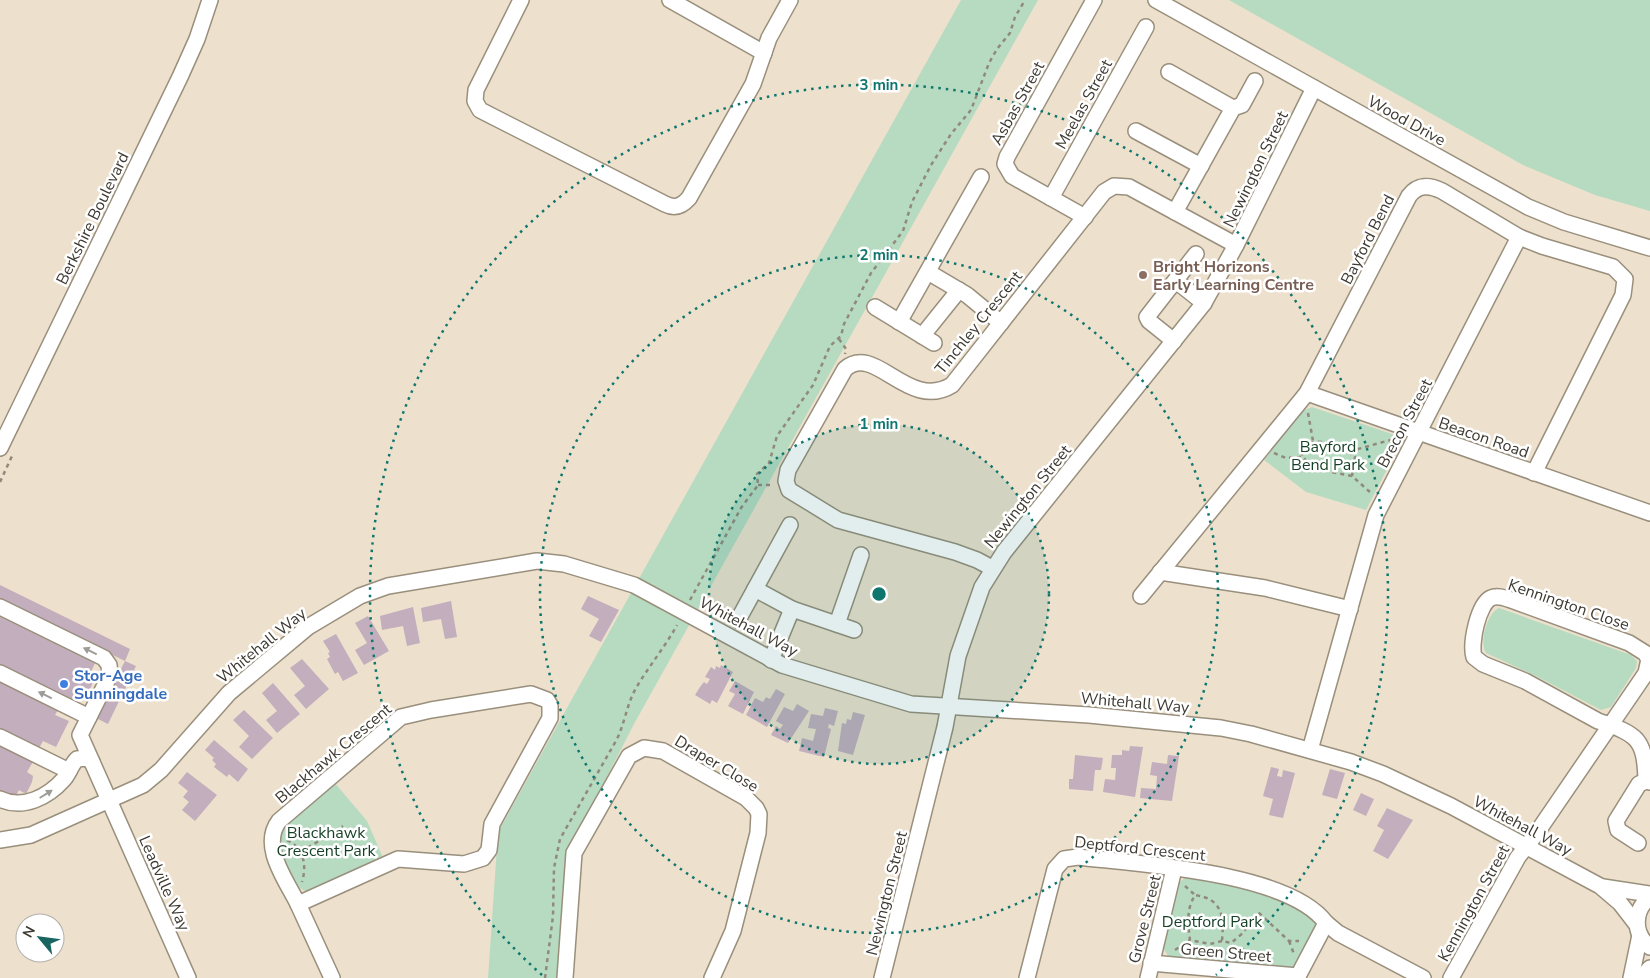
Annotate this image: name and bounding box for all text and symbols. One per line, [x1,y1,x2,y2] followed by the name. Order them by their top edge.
[1050,55,1118,153] street label: Meelas Street
[986,57,1050,149] street label: Asbas Street
[860,75,898,95] text: 3 min
[1364,90,1449,151] street label: Wood Drive
[1218,107,1294,231] street label: Newington Street
[51,148,135,288] street label: Berkshire Boulevard
[1336,191,1400,288] street label: Bayford Bend
[860,245,898,265] text: 2 min
[1153,256,1314,296] place label: Bright Horizons Early Learning Centre
[930,266,1028,379] street label: Tinchley Crescent
[1137,269,1149,281] marker: Bright Horizons Early Learning Centre
[1372,375,1438,472] street label: Brecon Street
[1435,412,1532,464] street label: Beacon Road
[860,414,898,434] text: 1 min
[1291,436,1366,476] park label: Bayford Bend Park
[979,440,1077,553] street label: Newington Street
[1505,574,1632,636] street label: Kennington Close
[870,585,888,603] centre of rings
[695,592,802,663] street label: Whitehall Way
[212,602,311,689] street label: Whitehall Way
[83,647,97,655] one-way arrow
[74,665,168,705] place label: Stor-Age Sunningdale
[58,678,70,690] marker: Stor-Age Sunningdale
[1080,687,1191,719] street label: Whitehall Way
[38,691,52,699] one-way arrow
[271,698,397,809] street label: Blackhawk Crescent
[670,730,763,798] street label: Draper Close
[39,789,52,798] one-way arrow
[1469,791,1576,862] street label: Whitehall Way
[276,822,377,862] park label: Blackhawk Crescent Park
[861,829,913,958] street label: Newington Street
[1073,831,1207,867] street label: Deptford Crescent
[133,832,195,935] street label: Leadville Way
[1433,841,1515,966] street label: Kennington Street
[1123,872,1167,966] street label: Grove Street
[1162,911,1263,933] park label: Deptford Park
[15,913,65,963] north arrow
[18,923,40,941] text: N
[1180,938,1273,968] street label: Green Street

